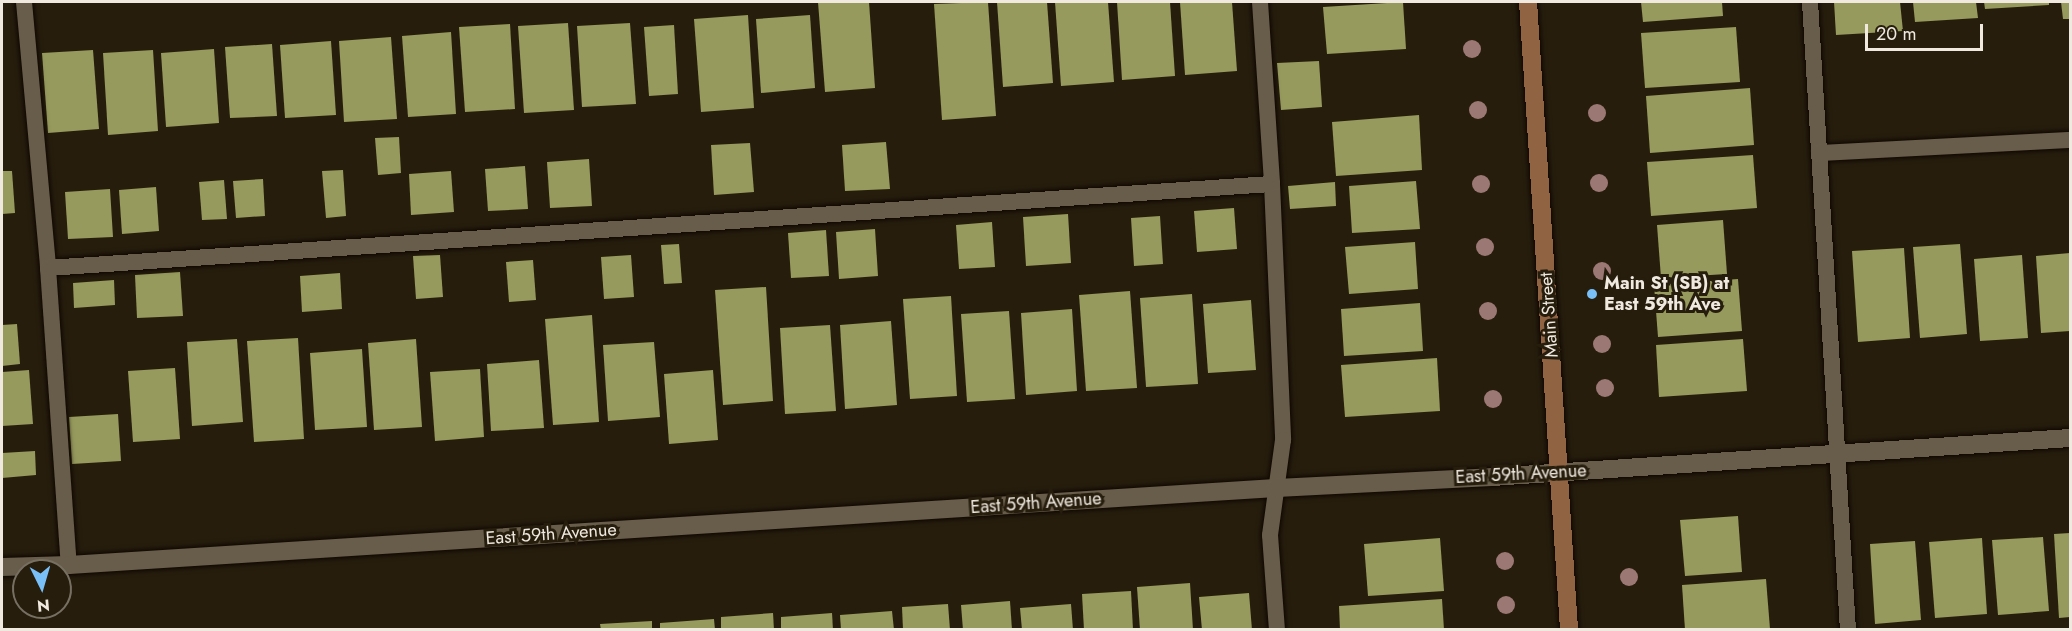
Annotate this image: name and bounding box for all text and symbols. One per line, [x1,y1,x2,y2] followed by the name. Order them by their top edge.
[1868,12,1986,50] scale bar
[1876,21,1916,47] text: 20 m
[1535,271,1563,359] street label: Main Street
[1604,273,1729,316] place label: Main St (SB) at East 59th Ave
[1585,287,1599,301] marker: Main St (SB) at East 59th Ave
[1455,460,1587,488] street label: East 59th Avenue
[970,488,1102,518] street label: East 59th Avenue
[485,519,617,549] street label: East 59th Avenue
[12,559,72,619] north arrow
[36,593,51,617] text: N

